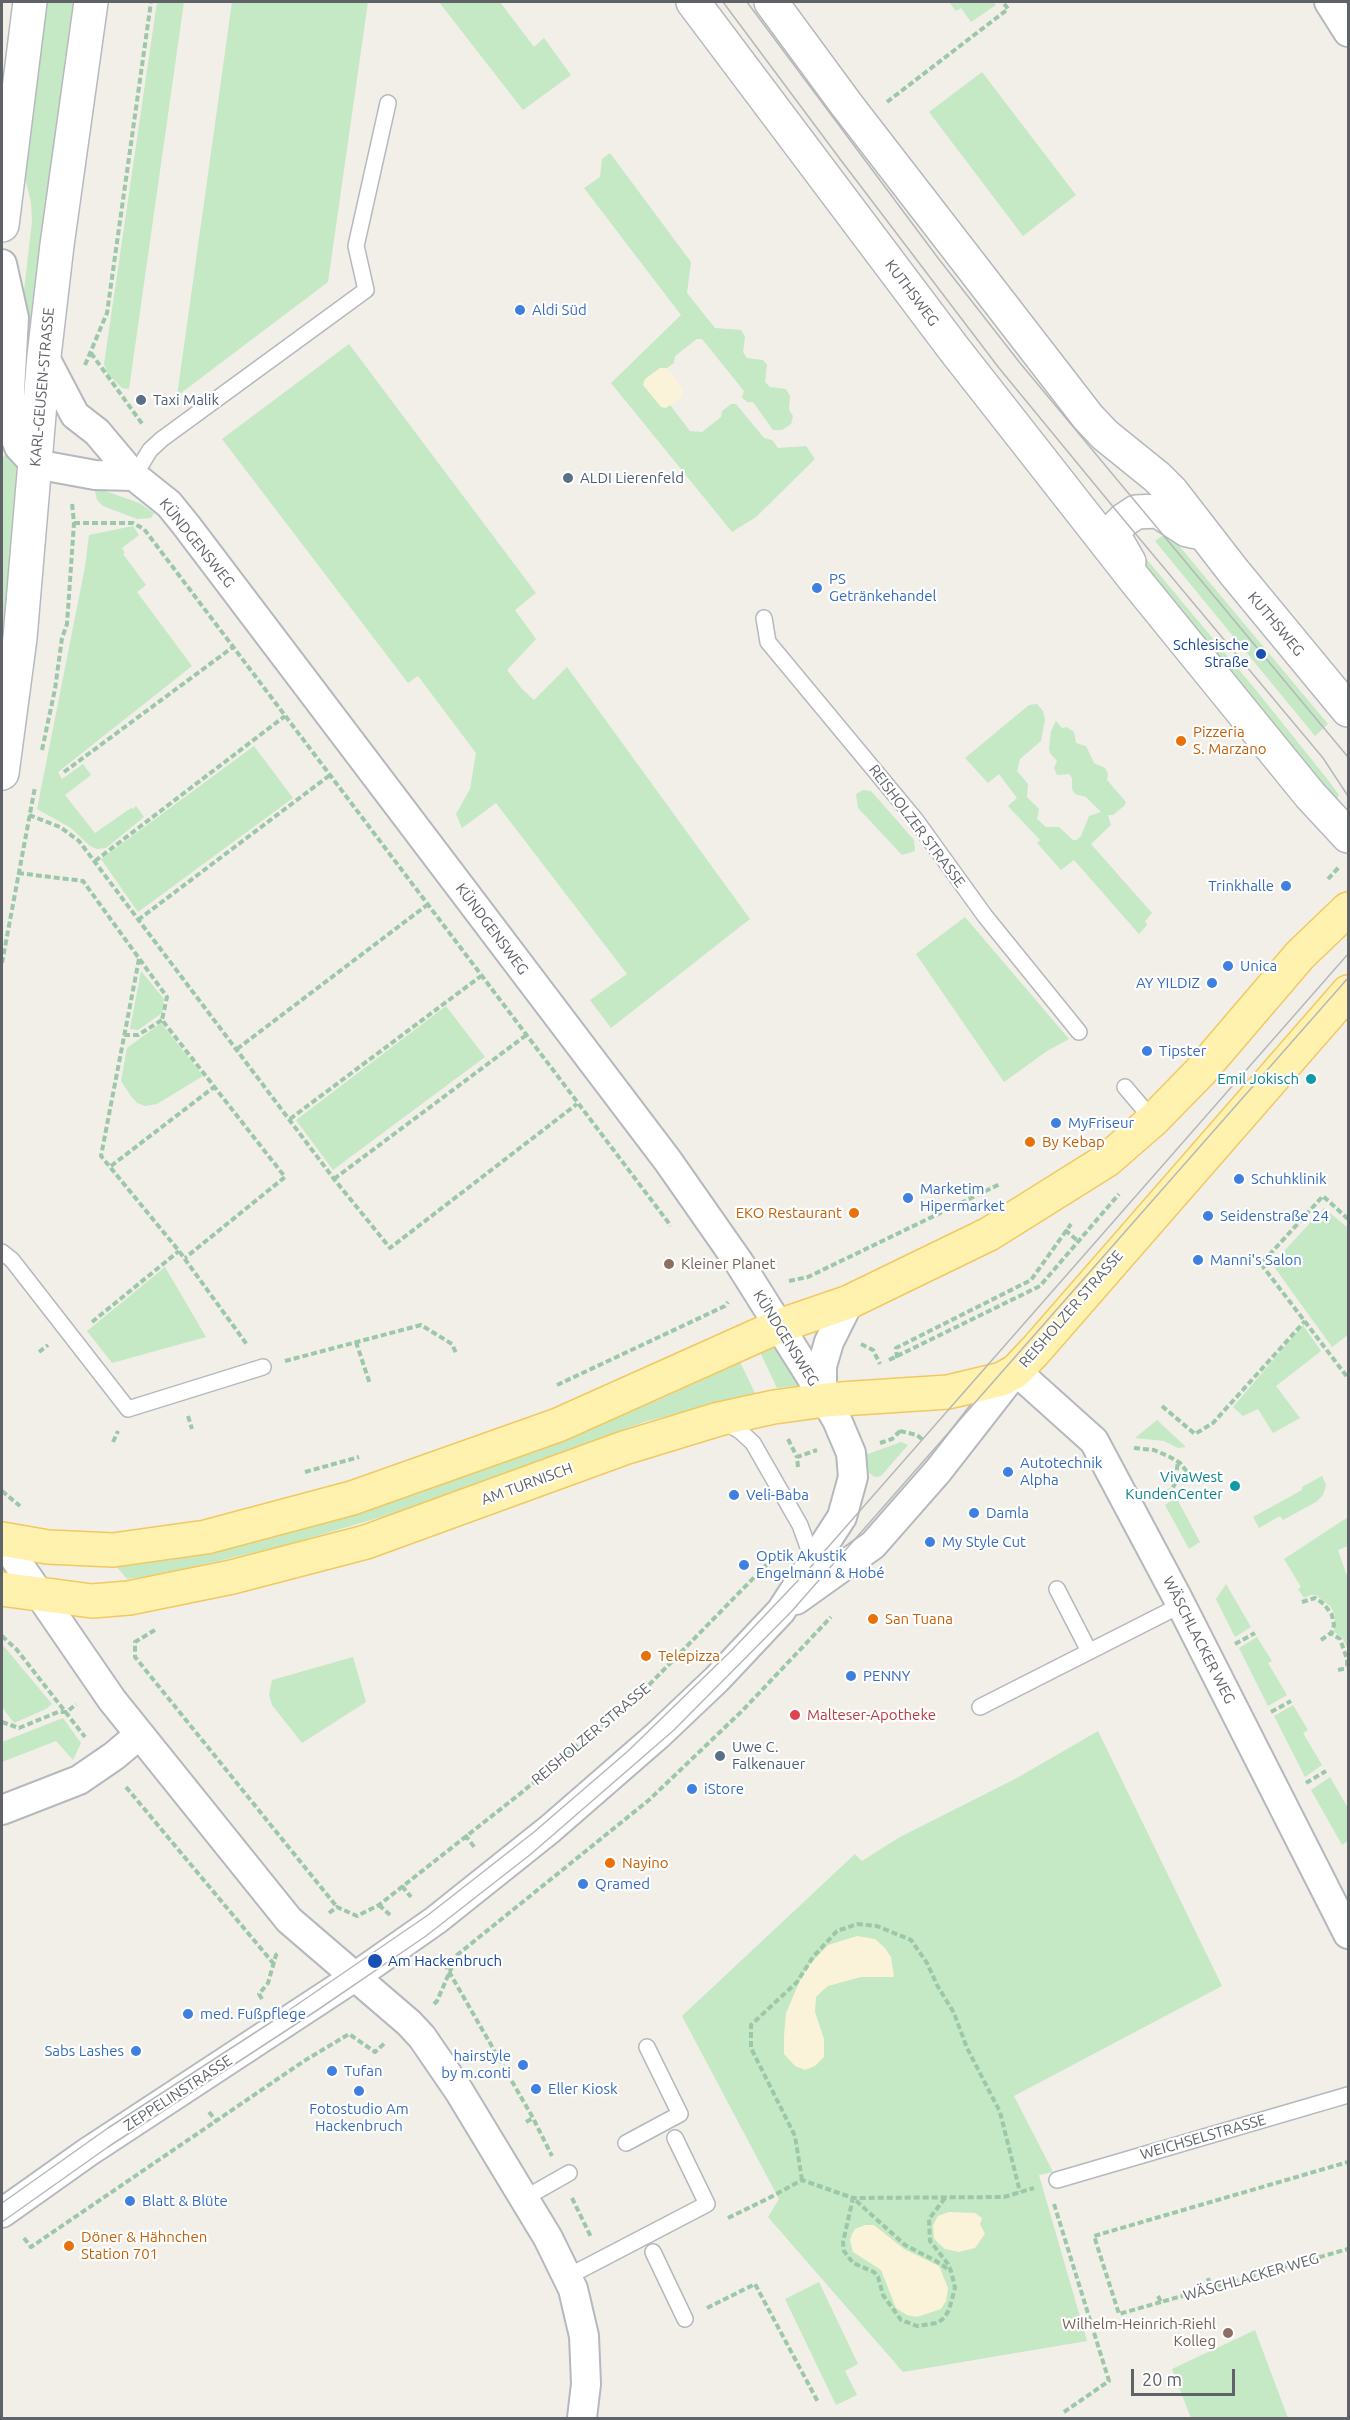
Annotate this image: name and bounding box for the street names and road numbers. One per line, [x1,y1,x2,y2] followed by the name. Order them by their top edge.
[881,256,943,330] street label: KUTHSWEG
[26,307,58,467] street label: KARL-GEUSEN-STRASSE
[156,495,238,591] street label: KÜNDGENSWEG
[1244,588,1308,660] street label: KUTHSWEG
[865,761,969,891] street label: REISHOLZER STRASSE
[452,880,532,978] street label: KÜNDGENSWEG
[1015,1247,1127,1371] street label: REISHOLZER STRASSE
[749,1287,823,1389] street label: KÜNDGENSWEG
[479,1459,575,1509] street label: AM TURNISCH
[1159,1573,1239,1707] street label: WÄSCHLACKER WEG
[528,1679,654,1789] street label: REISHOLZER STRASSE
[120,2051,236,2135] street label: ZEPPELINSTRASSE
[1138,2110,1268,2164] street label: WEICHSELSTRASSE
[1181,2249,1321,2305] street label: WÄSCHLACKER WEG

